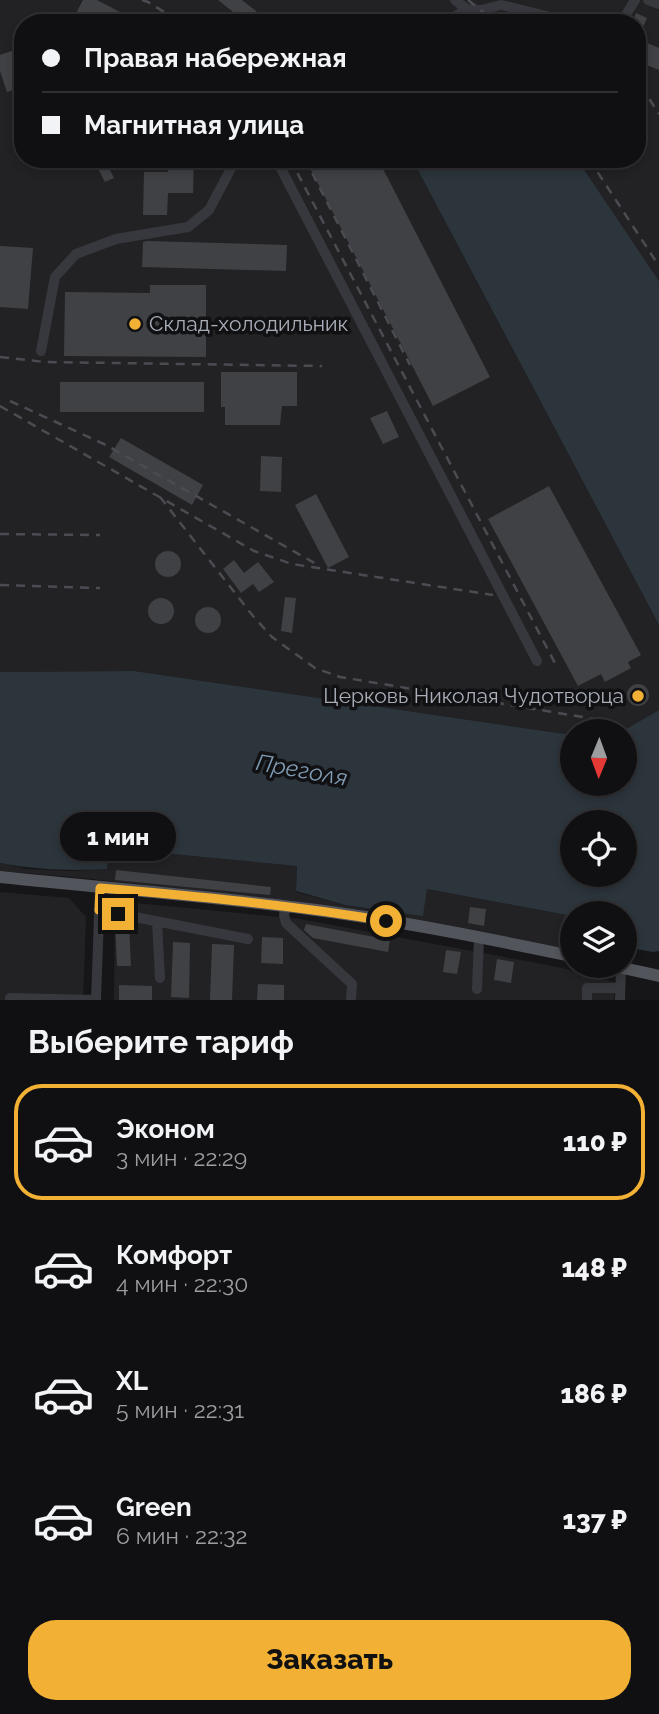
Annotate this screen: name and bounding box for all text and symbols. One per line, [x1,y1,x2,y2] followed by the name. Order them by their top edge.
[84,43,347,73] text: Правая набережная
[84,110,304,140] text: Магнитная улица
[149,311,348,336] place label: Склад-холодильник
[127,316,143,332] marker: Склад-холодильник
[323,683,624,708] place label: Церковь Николая Чудотворца
[630,688,646,704] marker: Церковь Николая Чудотворца
[560,719,637,796] north arrow
[560,719,637,978] map controls
[254,748,350,791] water label: Преголя
[560,810,637,887] button: locate
[60,813,176,862] callout: 1 мин
[87,823,149,850] text: 1 мин
[102,898,134,930] route end
[560,901,637,978] button: layers
[370,905,402,937] route start
[28,1023,294,1060] text: Выберите тариф
[32,1111,95,1174] icon: car
[116,1114,215,1144] text: Эконом
[563,1127,627,1157] text: 110 ₽
[116,1144,247,1171] text: 3 мин · 22:29
[32,1237,95,1300] icon: car
[116,1240,232,1270] text: Комфорт
[561,1253,627,1283] text: 148 ₽
[116,1270,248,1297] text: 4 мин · 22:30
[32,1363,95,1426] icon: car
[116,1366,148,1396] text: XL
[561,1379,627,1409] text: 186 ₽
[116,1396,244,1423] text: 5 мин · 22:31
[32,1489,95,1552] icon: car
[116,1492,192,1522] text: Green
[562,1505,627,1535] text: 137 ₽
[116,1522,248,1549] text: 6 мин · 22:32
[28,1620,631,1700] button: Заказать

